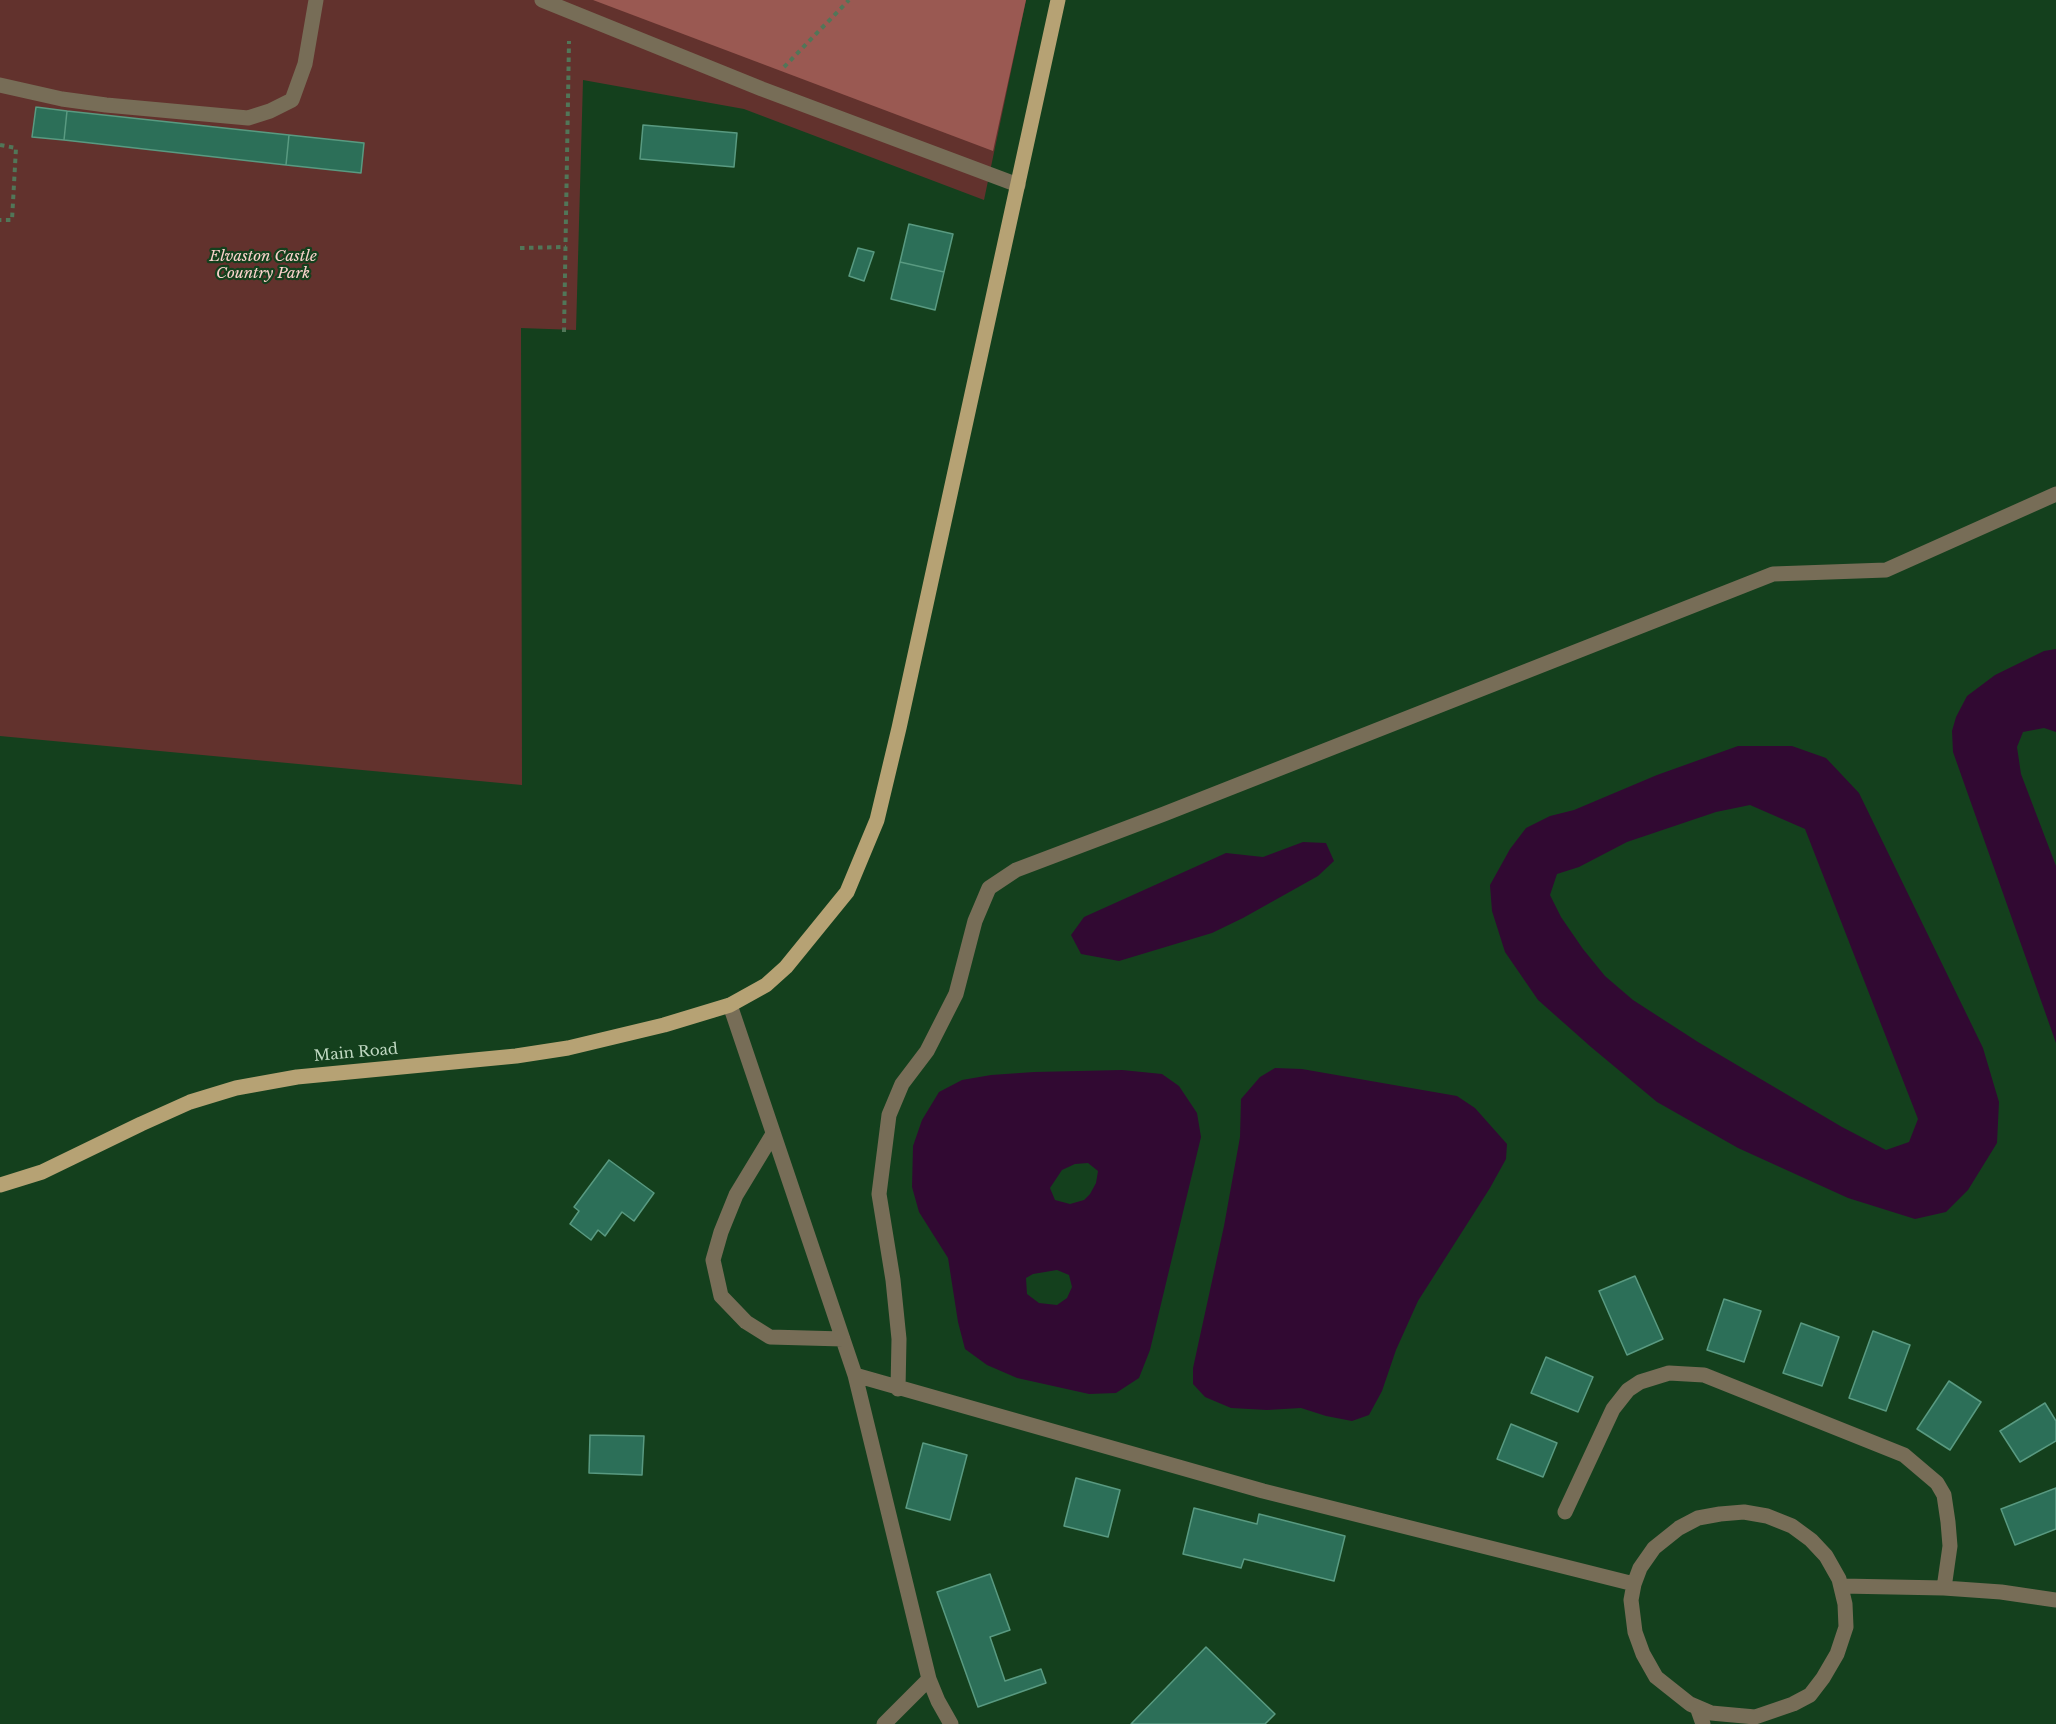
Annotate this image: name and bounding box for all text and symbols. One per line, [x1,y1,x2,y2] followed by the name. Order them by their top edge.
[209,248,317,283] park label: Elvaston Castle Country Park
[313,1040,399,1066] street label: Main Road

